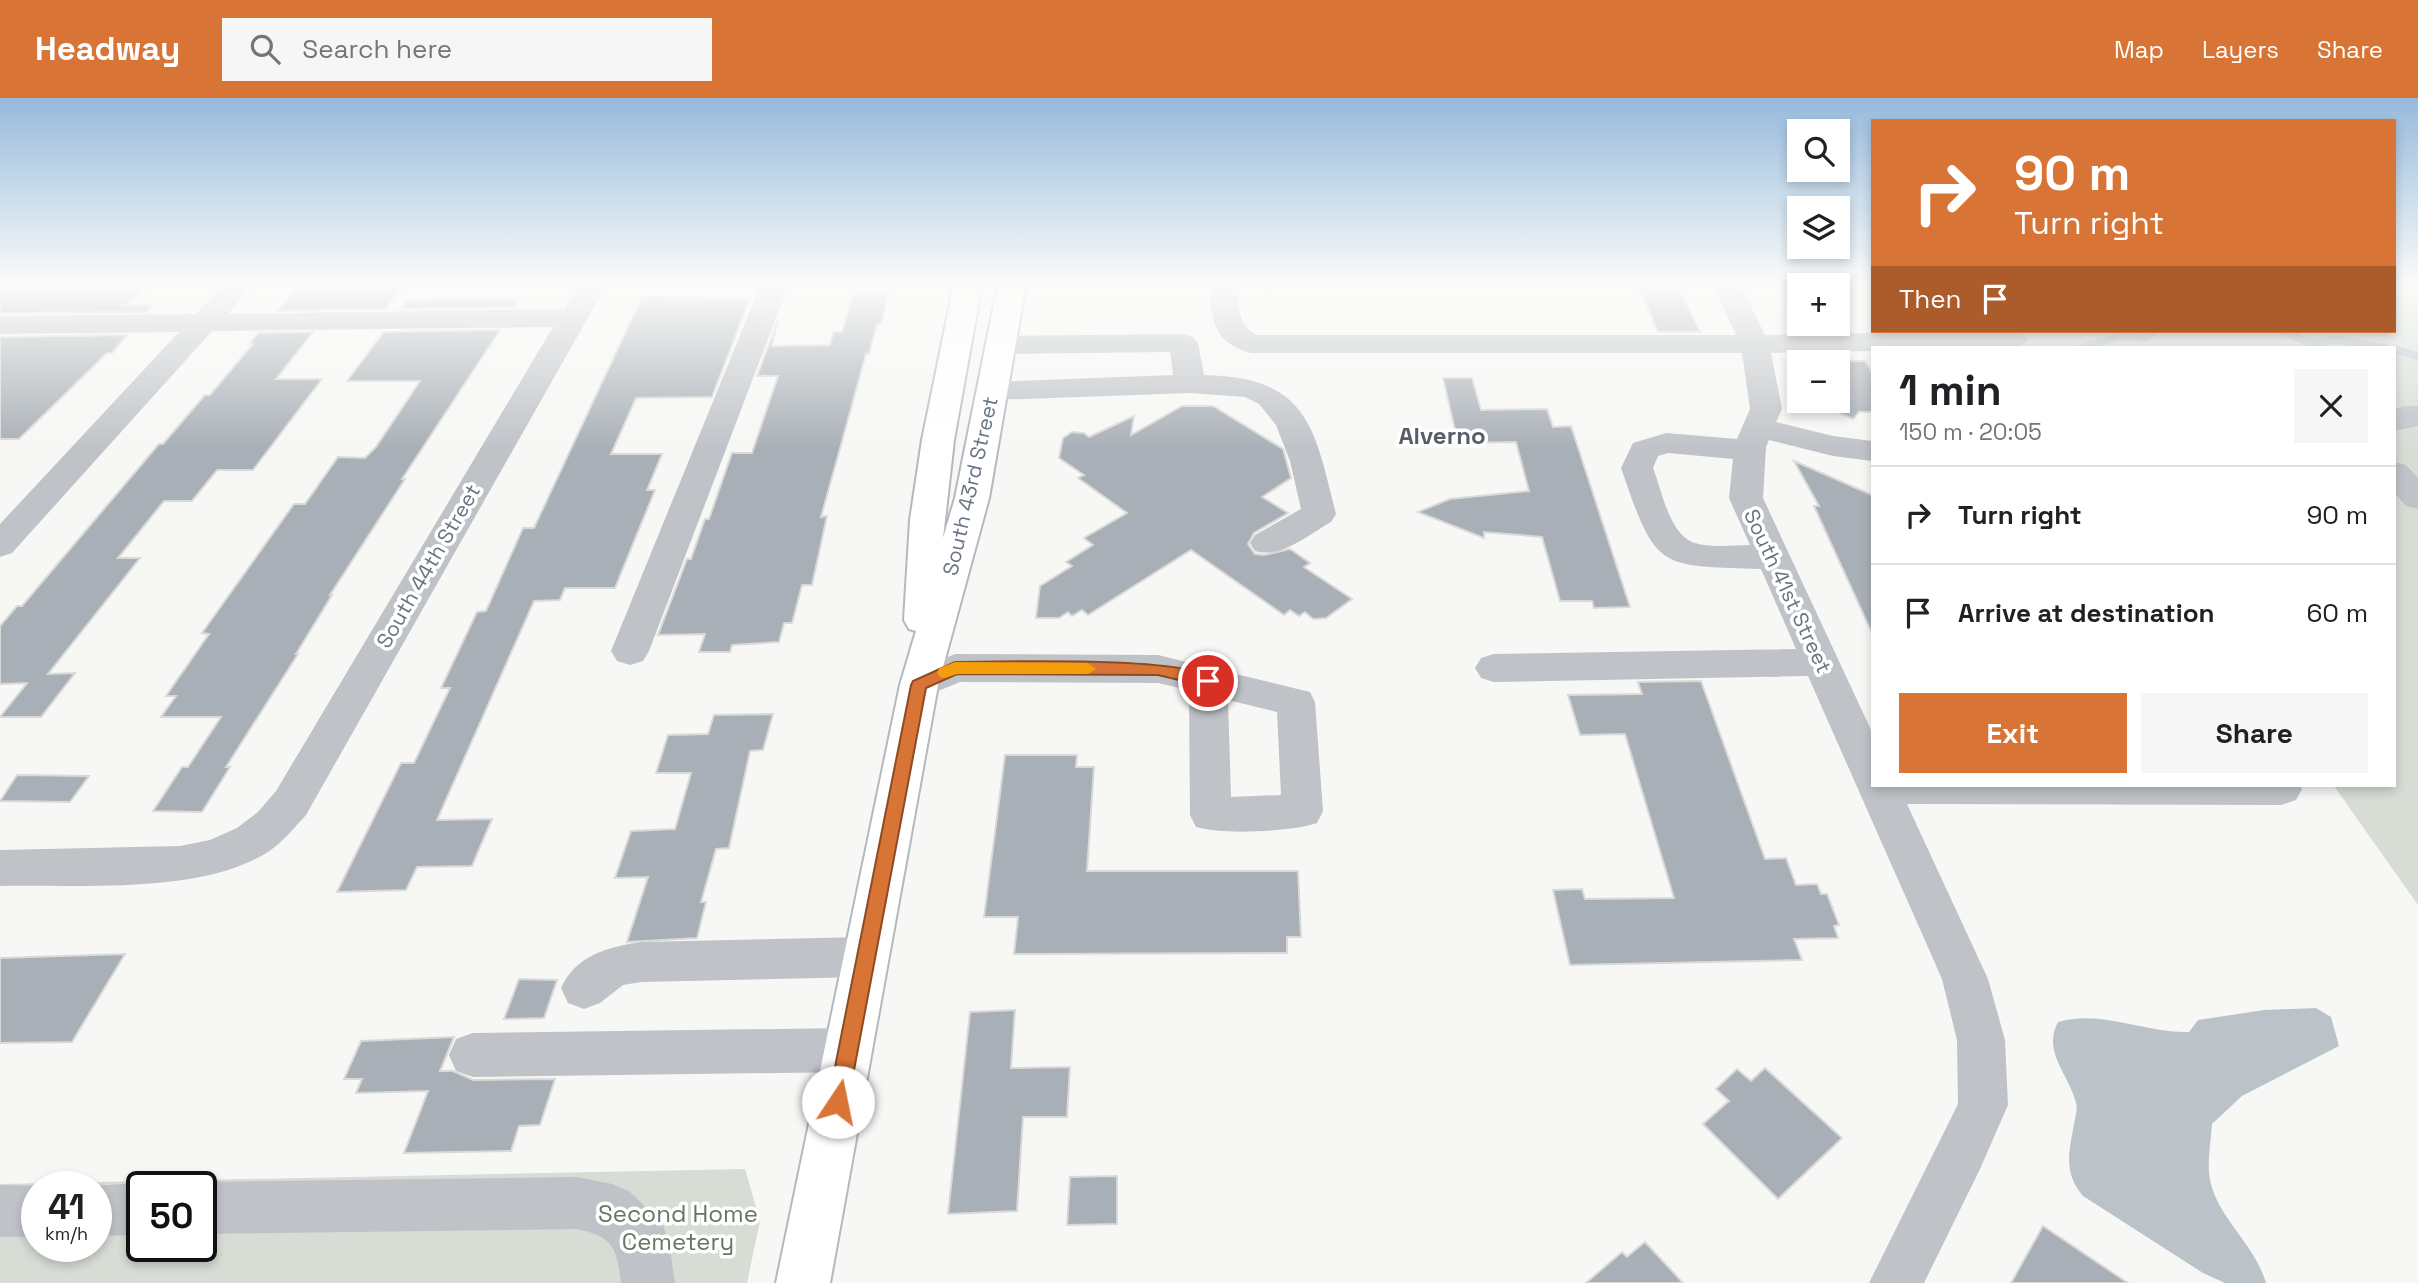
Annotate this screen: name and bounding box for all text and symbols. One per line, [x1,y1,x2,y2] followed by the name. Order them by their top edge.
[222,18,712,81] search box
[35,28,180,70] text: Headway
[246,30,284,68] icon: search
[302,32,452,66] text: Search here
[2114,34,2164,65] text: Map
[2202,34,2279,65] text: Layers
[2317,34,2383,65] text: Share
[1787,119,1850,413] map controls
[1787,119,1850,182] button: search
[2014,142,2130,204] text: 90 m
[1899,147,1990,238] icon: right
[1787,196,1850,259] button: layers
[2014,203,2164,243] text: Turn right
[1787,273,1850,336] button: +
[1976,280,2014,318] icon: arrive
[1899,282,1962,316] text: Then
[1787,350,1850,413] button: −
[1899,364,2002,417] text: 1 min
[2294,369,2368,443] button: close
[936,394,1004,578] street label: South 43rd Street
[1899,417,2042,447] text: 150 m · 20:05
[1398,420,1486,451] district label: Alverno
[370,479,486,653] street label: South 44th Street
[1899,496,1937,534] icon: right
[1958,498,2082,532] text: Turn right
[2306,498,2368,532] text: 90 m
[1738,505,1838,677] street label: South 41st Street
[1899,594,1937,632] icon: arrive
[1958,596,2215,630] text: Arrive at destination
[2306,596,2368,630] text: 60 m
[1178,651,1238,711] pin
[1189,662,1227,700] icon: arrive
[1899,693,2127,773] button: Exit
[2141,693,2368,773] button: Share
[801,1065,875,1139] position arrow
[126,1171,217,1262] speed limit sign: 50
[48,1185,85,1229] text: 41
[598,1198,758,1257] park label: Second Home Cemetery
[45,1222,88,1245] text: km/h

